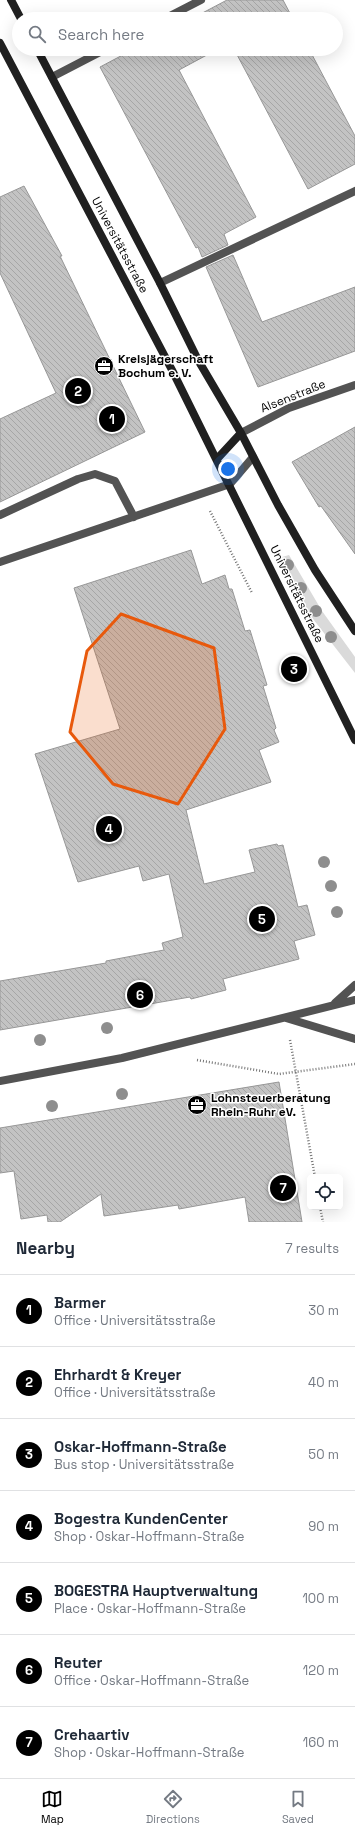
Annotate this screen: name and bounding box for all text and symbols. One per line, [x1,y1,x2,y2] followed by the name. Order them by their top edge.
[12,12,343,56] search box
[26,23,48,45] icon: search
[58,25,144,44] text: Search here
[88,194,152,296] street label: Universitätsstraße
[118,351,213,381] place label: Kreisjägerschaft Bochum e. V.
[93,355,115,377] office icon: Kreisjägerschaft Bochum e. V.
[65,376,91,406] pin: 2
[258,376,328,416] street label: Alsenstraße
[99,404,125,434] pin: 1
[218,459,238,479] your location
[266,543,328,645] street label: Universitätsstraße
[281,654,307,684] pin: 3
[96,814,122,844] pin: 4
[249,904,275,934] pin: 5
[127,980,153,1010] pin: 6
[211,1090,331,1120] place label: Lohnsteuerberatung Rhein-Ruhr eV.
[186,1094,208,1116] office icon: Lohnsteuerberatung Rhein-Ruhr eV.
[270,1173,296,1203] pin: 7
[307,1174,343,1210] map controls
[307,1174,343,1210] button: locate
[16,1237,75,1259] text: Nearby
[285,1240,339,1257] text: 7 results
[54,1293,106,1312] text: Barmer
[26,1302,32,1319] text: 1
[308,1302,339,1319] text: 30 m
[54,1312,216,1329] text: Office · Universitätsstraße
[54,1365,182,1384] text: Ehrhardt & Kreyer
[25,1374,33,1391] text: 2
[308,1374,339,1391] text: 40 m
[54,1384,216,1401] text: Office · Universitätsstraße
[54,1437,227,1456] text: Oskar-Hoffmann-Straße
[25,1446,33,1463] text: 3
[308,1446,339,1463] text: 50 m
[54,1456,234,1473] text: Bus stop · Universitätsstraße
[54,1509,228,1528] text: Bogestra KundenCenter
[25,1518,33,1535] text: 4
[308,1518,339,1535] text: 90 m
[54,1528,245,1545] text: Shop · Oskar-Hoffmann-Straße
[54,1581,258,1600] text: BOGESTRA Hauptverwaltung
[25,1590,33,1607] text: 5
[302,1590,339,1607] text: 100 m
[54,1600,246,1617] text: Place · Oskar-Hoffmann-Straße
[54,1653,103,1672] text: Reuter
[25,1662,33,1679] text: 6
[303,1662,339,1679] text: 120 m
[54,1672,249,1689] text: Office · Oskar-Hoffmann-Straße
[54,1725,130,1744] text: Crehaartiv
[25,1734,33,1751] text: 7
[303,1734,339,1751] text: 160 m
[54,1744,245,1761] text: Shop · Oskar-Hoffmann-Straße
[41,1788,64,1826] tab: Map
[146,1788,200,1826] tab: Directions
[282,1788,314,1826] tab: Saved

